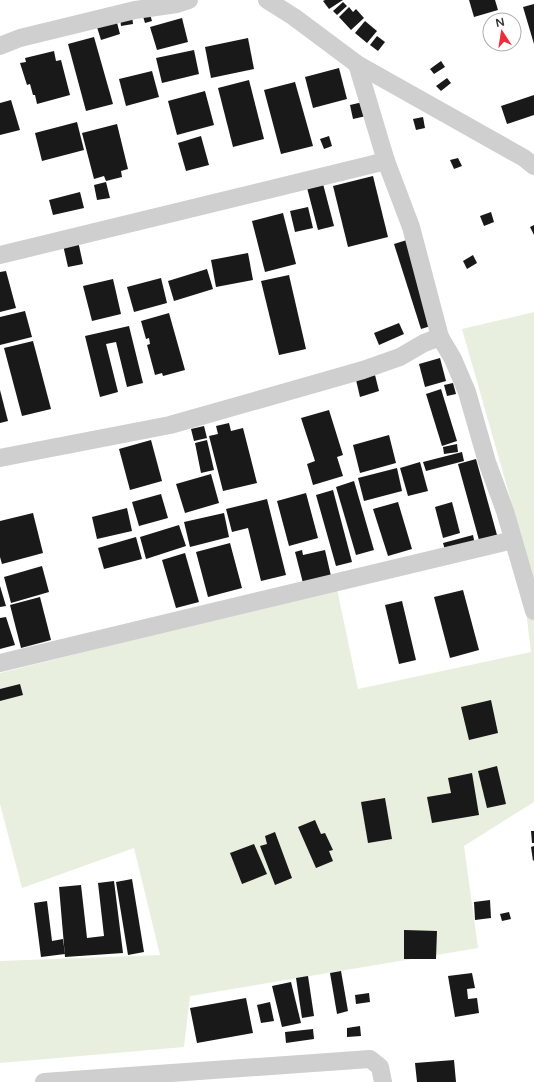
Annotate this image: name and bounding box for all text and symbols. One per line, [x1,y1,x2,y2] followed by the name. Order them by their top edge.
[482,12,522,52] north arrow
[494,15,506,30] text: N

